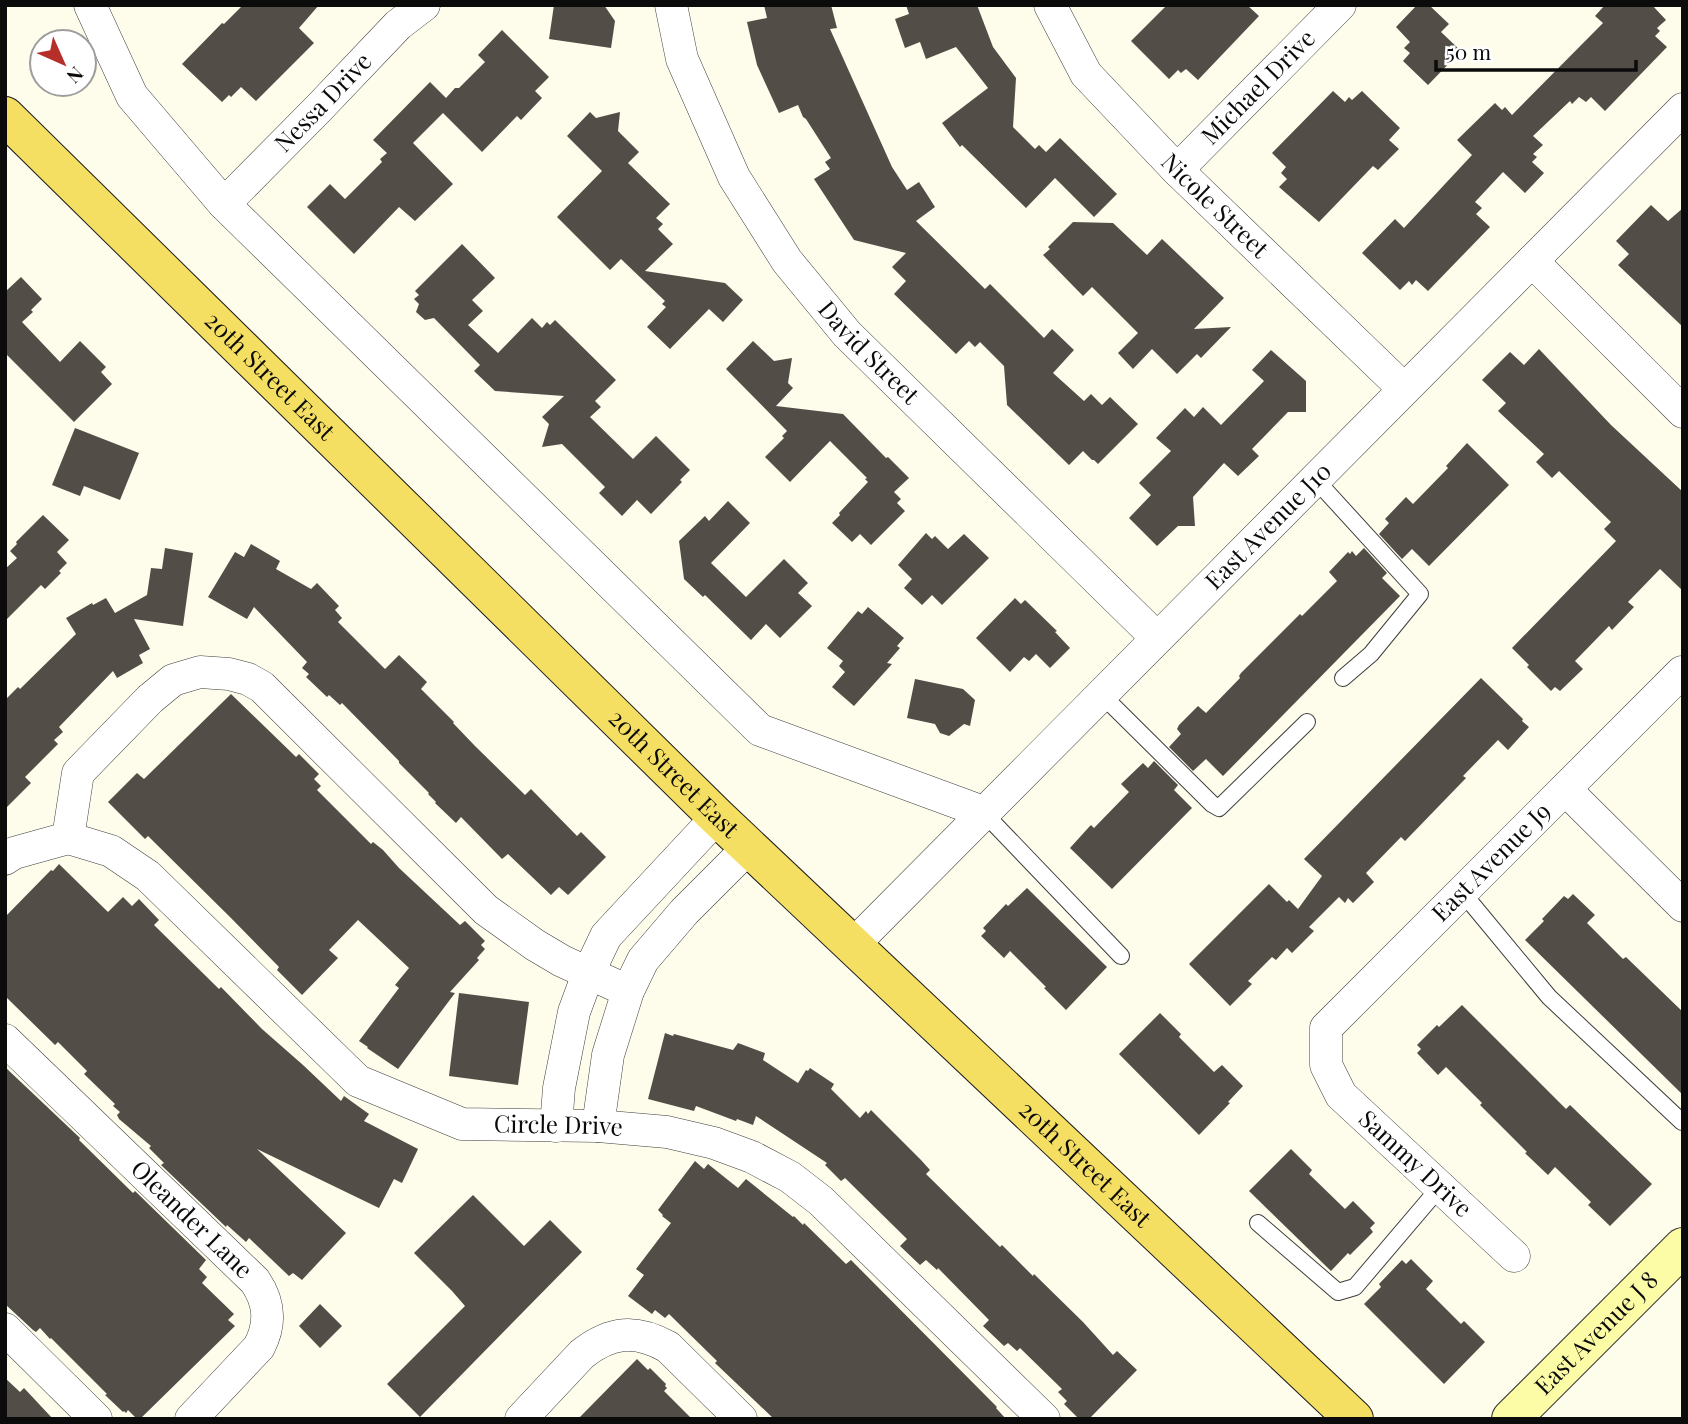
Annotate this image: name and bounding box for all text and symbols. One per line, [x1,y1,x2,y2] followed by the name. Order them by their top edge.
[1193,22,1321,150] street label: Michael Drive
[28,28,98,98] north arrow
[1436,28,1636,72] scale bar
[1446,37,1492,65] text: 50 m
[267,45,378,158] street label: Nessa Drive
[61,62,90,90] text: N
[1155,145,1277,264] street label: Nicole Street
[812,293,927,410] street label: David Street
[199,304,343,446] street label: 20th Street East
[1197,454,1337,595] street label: East Avenue J10
[603,701,747,844] street label: 20th Street East
[1424,795,1557,927] street label: East Avenue J9
[1013,1093,1159,1233] street label: 20th Street East
[1353,1102,1480,1223] street label: Sammy Drive
[494,1106,624,1142] street label: Circle Drive
[125,1152,261,1284] street label: Oleander Lane
[1527,1263,1664,1401] street label: East Avenue J 8

